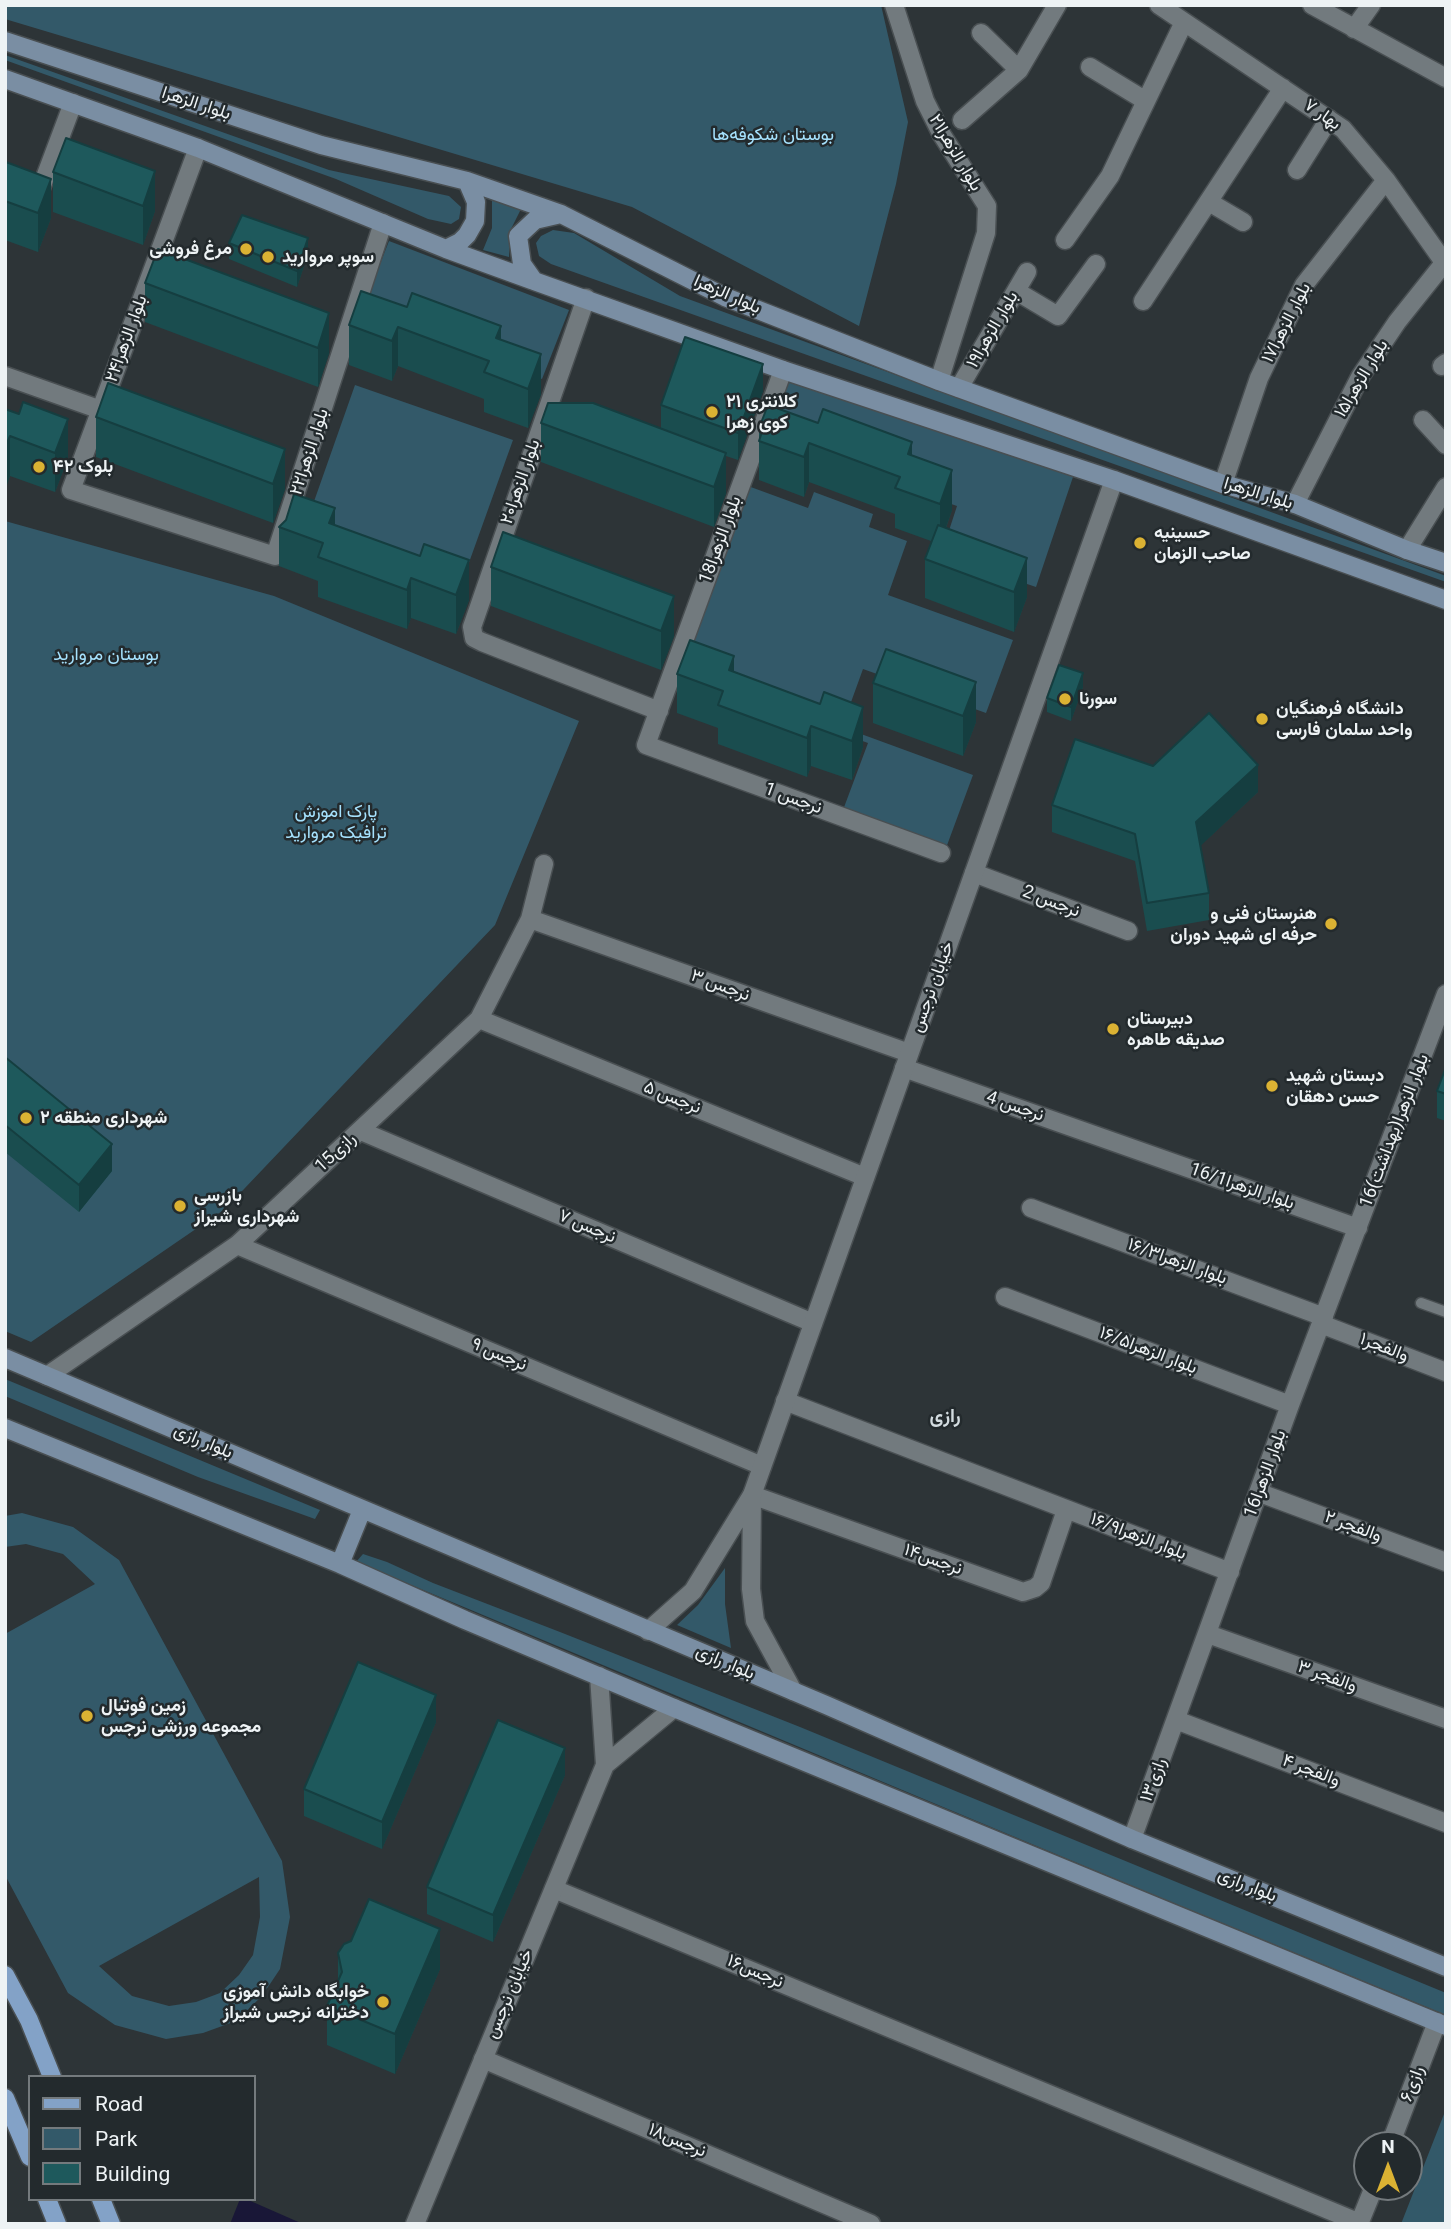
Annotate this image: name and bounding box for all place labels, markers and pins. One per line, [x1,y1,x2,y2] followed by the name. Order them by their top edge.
[149,238,232,260] place label: مرغ فروشی
[238,241,254,257] marker: مرغ فروشی
[282,246,374,268] place label: سوپر مروارید
[260,249,276,265] marker: سوپر مروارید
[726,391,797,434] place label: کلانتری ۲۱ کوی زهرا
[704,404,720,420] marker: کلانتری ۲۱ کوی زهرا
[53,456,113,478] place label: بلوک ۴۲
[31,459,47,475] marker: بلوک ۴۲
[1154,522,1251,564] place label: حسینیه صاحب الزمان
[1132,535,1148,551] marker: حسینیه صاحب الزمان
[1079,688,1117,710] place label: سورنا
[1057,691,1073,707] marker: سورنا
[1276,698,1413,740] place label: دانشگاه فرهنگیان واحد سلمان فارسی
[1254,711,1270,727] marker: دانشگاه فرهنگیان واحد سلمان فارسی
[1170,903,1317,946] place label: هنرستان فنی و حرفه ای شهید دوران
[1323,916,1339,932] marker: هنرستان فنی و حرفه ای شهید دوران
[1127,1008,1225,1050] place label: دبیرستان صدیقه طاهره
[1105,1021,1121,1037] marker: دبیرستان صدیقه طاهره
[1286,1065,1384,1108] place label: دبستان شهید حسن دهقان
[1264,1078,1280,1094] marker: دبستان شهید حسن دهقان
[40,1107,167,1129] place label: شهرداری منطقه ۲
[18,1110,34,1126] marker: شهرداری منطقه ۲
[194,1185,299,1228] place label: بازرسی شهرداری شیراز
[172,1198,188,1214] marker: بازرسی شهرداری شیراز
[101,1695,261,1738] place label: زمین فوتبال مجموعه ورزشی نرجس
[79,1708,95,1724] marker: زمین فوتبال مجموعه ورزشی نرجس
[223,1981,369,2024] place label: خوابگاه دانش آموزی دخترانه نرجس شیراز
[375,1994,391,2010] marker: خوابگاه دانش آموزی دخترانه نرجس شیراز

